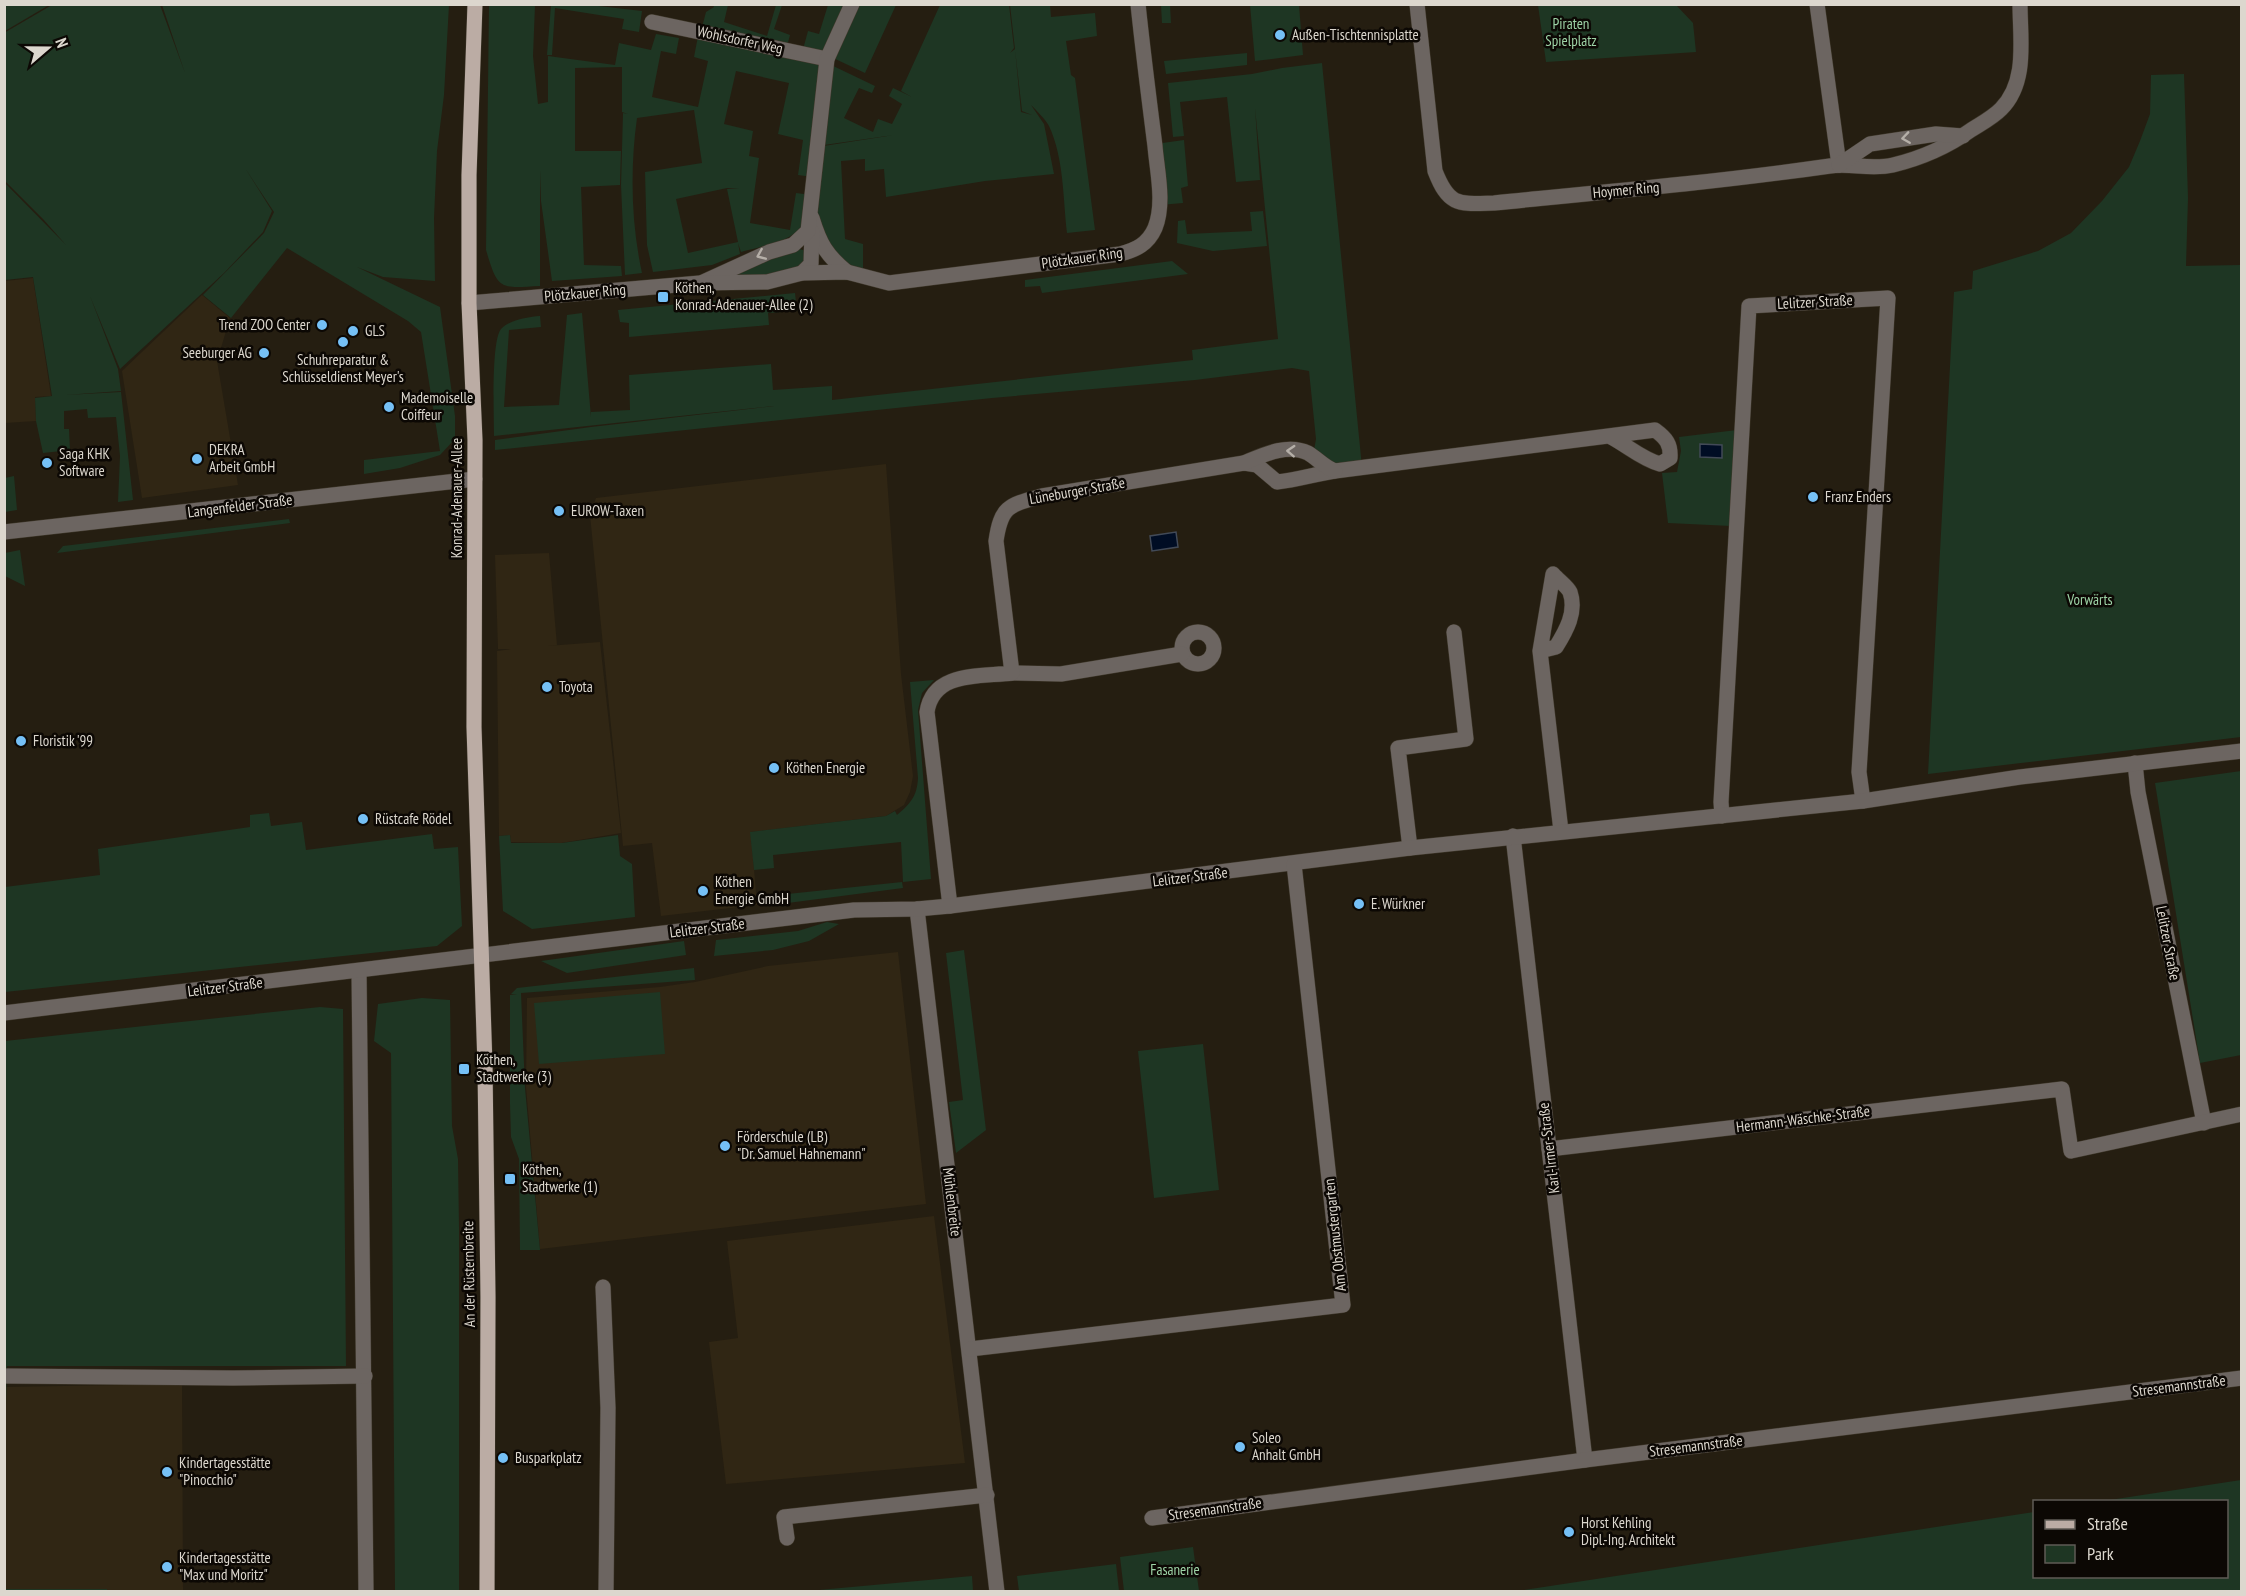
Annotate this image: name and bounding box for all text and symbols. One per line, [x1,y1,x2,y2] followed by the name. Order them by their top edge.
[1545,14,1597,50] park label: Piraten Spielplatz
[18,18,78,78] north arrow
[695,21,785,58] street label: Wohlsdorfer Weg
[1292,25,1419,44] place label: Außen-Tischtennisplatte
[1273,28,1287,42] marker: Außen-Tischtennisplatte
[51,35,73,50] text: N
[1901,132,1911,144] one-way arrow
[1592,177,1660,202] street label: Hoymer Ring
[1040,242,1124,273] street label: Plötzkauer Ring
[757,248,768,260] one-way arrow
[675,278,813,314] place label: Köthen, Konrad-Adenauer-Allee (2)
[543,279,626,306] street label: Plötzkauer Ring
[656,290,670,304] marker: Köthen, Konrad-Adenauer-Allee (2)
[1777,290,1853,313] street label: Lelitzer Straße
[219,315,311,334] place label: Trend ZOO Center
[315,318,329,332] marker: Trend ZOO Center
[365,321,385,340] place label: GLS
[346,324,360,338] marker: GLS
[336,335,350,349] marker: Schuhreparatur & Schlüsseldienst Meyer's
[182,343,252,362] place label: Seeburger AG
[257,346,271,360] marker: Seeburger AG
[282,350,404,386] place label: Schuhreparatur & Schlüsseldienst Meyer's
[401,388,473,424] place label: Mademoiselle Coiffeur
[382,400,396,414] marker: Mademoiselle Coiffeur
[447,438,466,558] street label: Konrad-Adenauer-Allee
[209,440,275,476] place label: DEKRA Arbeit GmbH
[59,444,111,480] place label: Saga KHK Software
[1287,445,1296,458] one-way arrow
[190,452,204,466] marker: DEKRA Arbeit GmbH
[40,456,54,470] marker: Saga KHK Software
[1028,473,1126,508] street label: Lüneburger Straße
[1825,487,1891,506] place label: Franz Enders
[186,490,293,521] street label: Langenfelder Straße
[1806,490,1820,504] marker: Franz Enders
[571,501,644,520] place label: EUROW-Taxen
[552,504,566,518] marker: EUROW-Taxen
[2066,590,2113,609] park label: Vorwärts
[559,677,593,696] place label: Toyota
[540,680,554,694] marker: Toyota
[33,731,93,750] place label: Floristik '99
[14,734,28,748] marker: Floristik '99
[786,758,865,777] place label: Köthen Energie
[767,761,781,775] marker: Köthen Energie
[375,809,452,828] place label: Rüstcafe Rödel
[356,812,370,826] marker: Rüstcafe Rödel
[1151,862,1229,891] street label: Lelitzer Straße
[715,872,789,908] place label: Köthen Energie GmbH
[696,884,710,898] marker: Köthen Energie GmbH
[1371,894,1426,913] place label: E. Würkner
[1352,897,1366,911] marker: E. Würkner
[2152,904,2185,982] street label: Lelitzer Straße
[668,913,746,942] street label: Lelitzer Straße
[186,972,264,1001] street label: Lelitzer Straße
[476,1050,551,1086] place label: Köthen, Stadtwerke (3)
[457,1062,471,1076] marker: Köthen, Stadtwerke (3)
[1735,1101,1871,1136] street label: Hermann-Wäschke-Straße
[1534,1102,1563,1195] street label: Karl-Irmer-Straße
[737,1127,866,1163] place label: Förderschule (LB) "Dr. Samuel Hahnemann"
[718,1139,732,1153] marker: Förderschule (LB) "Dr. Samuel Hahnemann"
[522,1160,597,1196] place label: Köthen, Stadtwerke (1)
[939,1166,966,1237] street label: Mühlenbreite
[503,1172,517,1186] marker: Köthen, Stadtwerke (1)
[1319,1178,1350,1292] street label: Am Obstmustergarten
[458,1220,479,1328] street label: An der Rüsternbreite
[2131,1370,2227,1401] street label: Stresemannstraße
[1252,1428,1321,1464] place label: Soleo Anhalt GmbH
[1648,1430,1744,1461] street label: Stresemannstraße
[1233,1440,1247,1454] marker: Soleo Anhalt GmbH
[515,1448,582,1467] place label: Busparkplatz
[496,1451,510,1465] marker: Busparkplatz
[179,1453,271,1489] place label: Kindertagesstätte "Pinocchio"
[160,1465,174,1479] marker: Kindertagesstätte "Pinocchio"
[1167,1493,1263,1524] street label: Stresemannstraße
[2033,1500,2228,1578] legend
[2087,1512,2128,1535] text: Straße
[1581,1513,1675,1549] place label: Horst Kehling Dipl.-Ing. Architekt
[1562,1525,1576,1539] marker: Horst Kehling Dipl.-Ing. Architekt
[2087,1542,2114,1565] text: Park
[179,1548,271,1584] place label: Kindertagesstätte "Max und Moritz"
[160,1560,174,1574] marker: Kindertagesstätte "Max und Moritz"
[1150,1560,1200,1579] park label: Fasanerie

